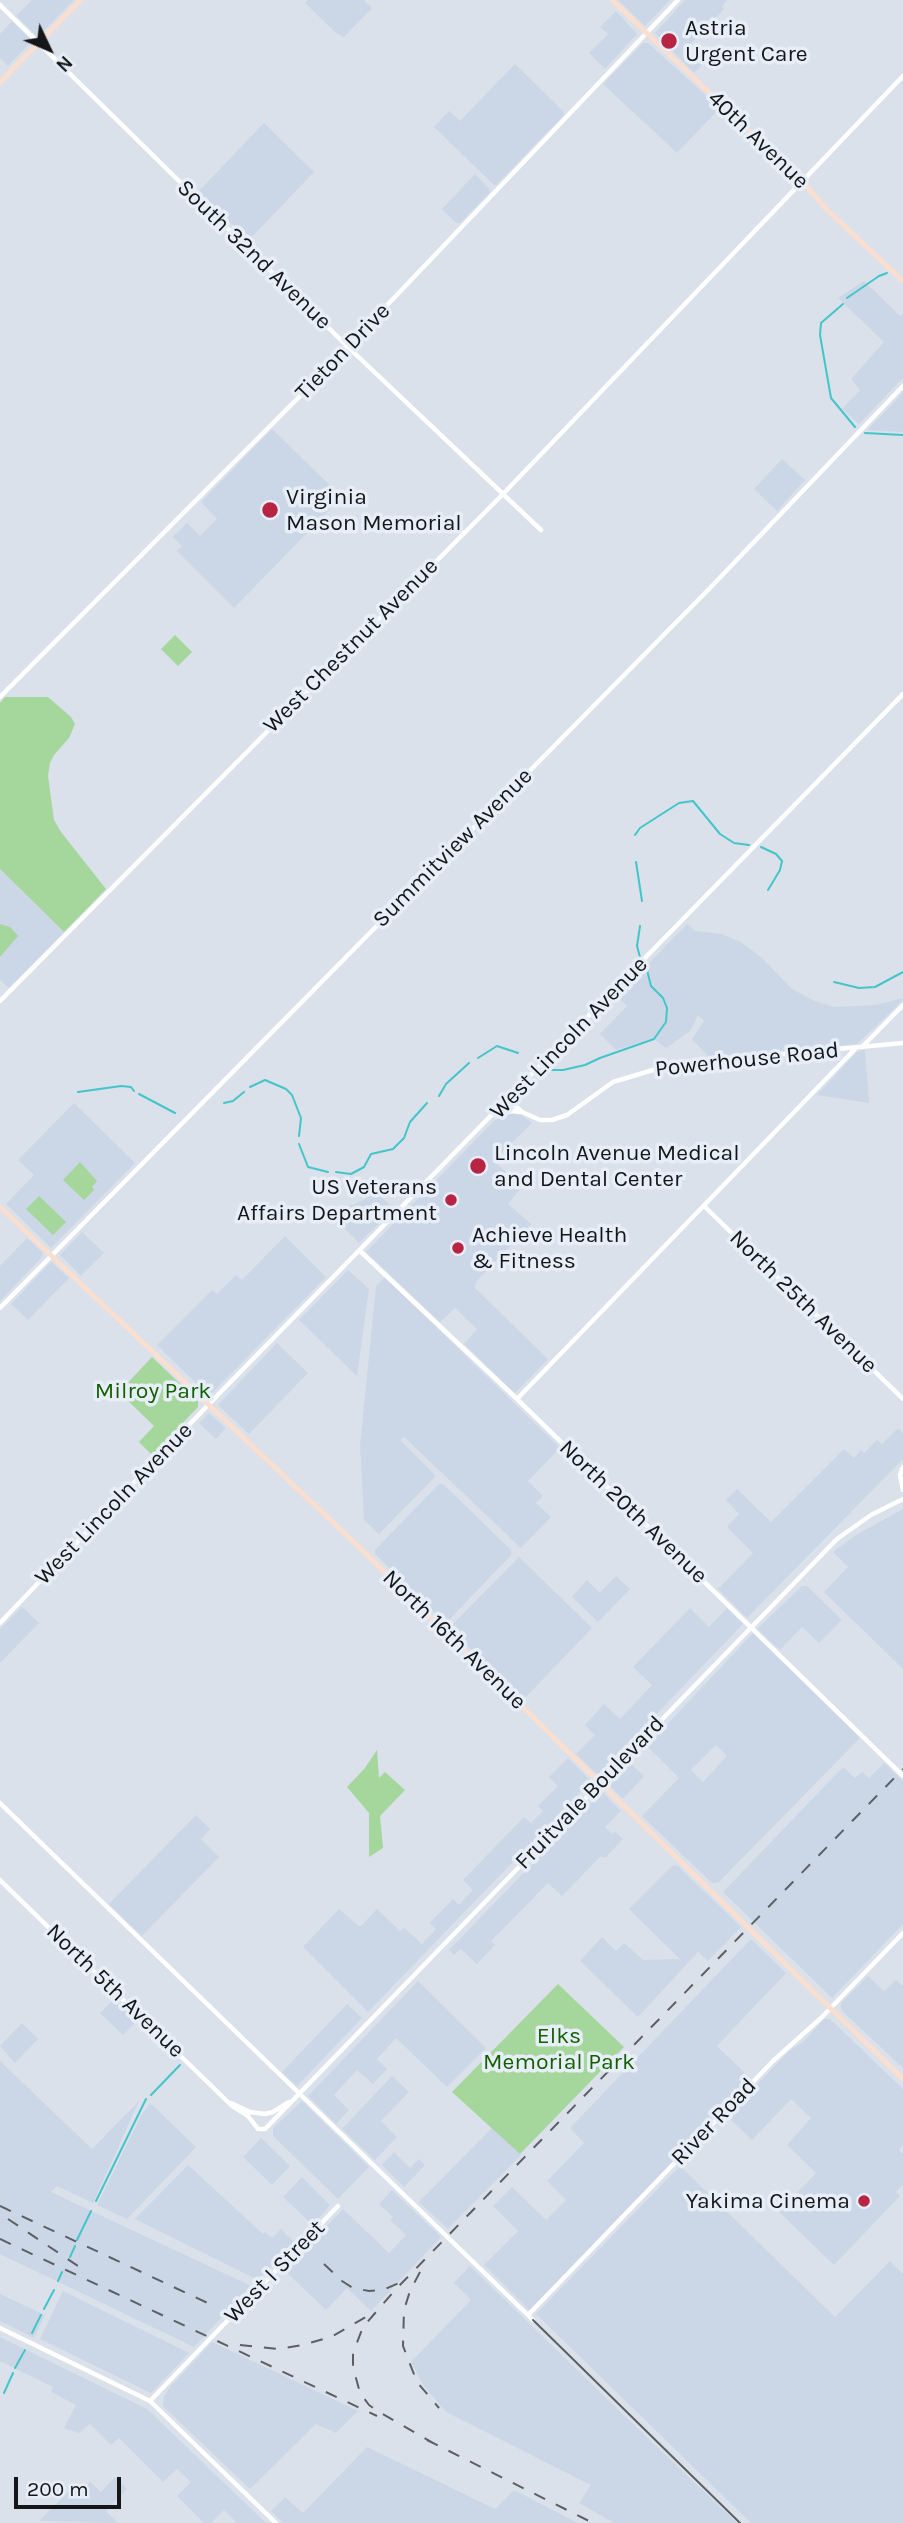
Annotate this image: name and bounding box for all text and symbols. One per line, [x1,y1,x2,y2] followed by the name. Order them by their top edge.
[14,14,84,84] north arrow
[685,14,808,68] place label: Astria Urgent Care
[659,31,679,51] marker: Astria Urgent Care
[51,51,77,76] text: N
[702,85,814,195] street label: 40th Avenue
[171,174,337,336] street label: South 32nd Avenue
[290,298,396,406] street label: Tieton Drive
[286,483,462,537] place label: Virginia Mason Memorial
[260,500,280,520] marker: Virginia Mason Memorial
[258,553,444,739] street label: West Chestnut Avenue
[367,762,539,934] street label: Summitview Avenue
[484,951,654,1125] street label: West Lincoln Avenue
[654,1037,840,1083] street label: Powerhouse Road
[494,1139,740,1193] place label: Lincoln Avenue Medical and Dental Center
[468,1156,488,1176] marker: Lincoln Avenue Medical and Dental Center
[237,1173,437,1227] place label: US Veterans Affairs Department
[443,1192,459,1208] marker: US Veterans Affairs Department
[472,1221,627,1275] place label: Achieve Health & Fitness
[723,1224,883,1380] street label: North 25th Avenue
[450,1240,466,1256] marker: Achieve Health & Fitness
[95,1377,211,1405] park label: Milroy Park
[29,1417,199,1591] street label: West Lincoln Avenue
[553,1434,713,1590] street label: North 20th Avenue
[376,1564,532,1716] street label: North 16th Avenue
[510,1710,670,1876] street label: Fruitvale Boulevard
[40,1918,190,2064] street label: North 5th Avenue
[483,2022,635,2076] park label: Elks Memorial Park
[666,2072,762,2172] street label: River Road
[686,2187,850,2215] place label: Yakima Cinema
[856,2193,872,2209] marker: Yakima Cinema
[219,2215,331,2329] street label: West I Street
[18,2464,124,2508] scale bar
[27,2477,89,2501] text: 200 m

